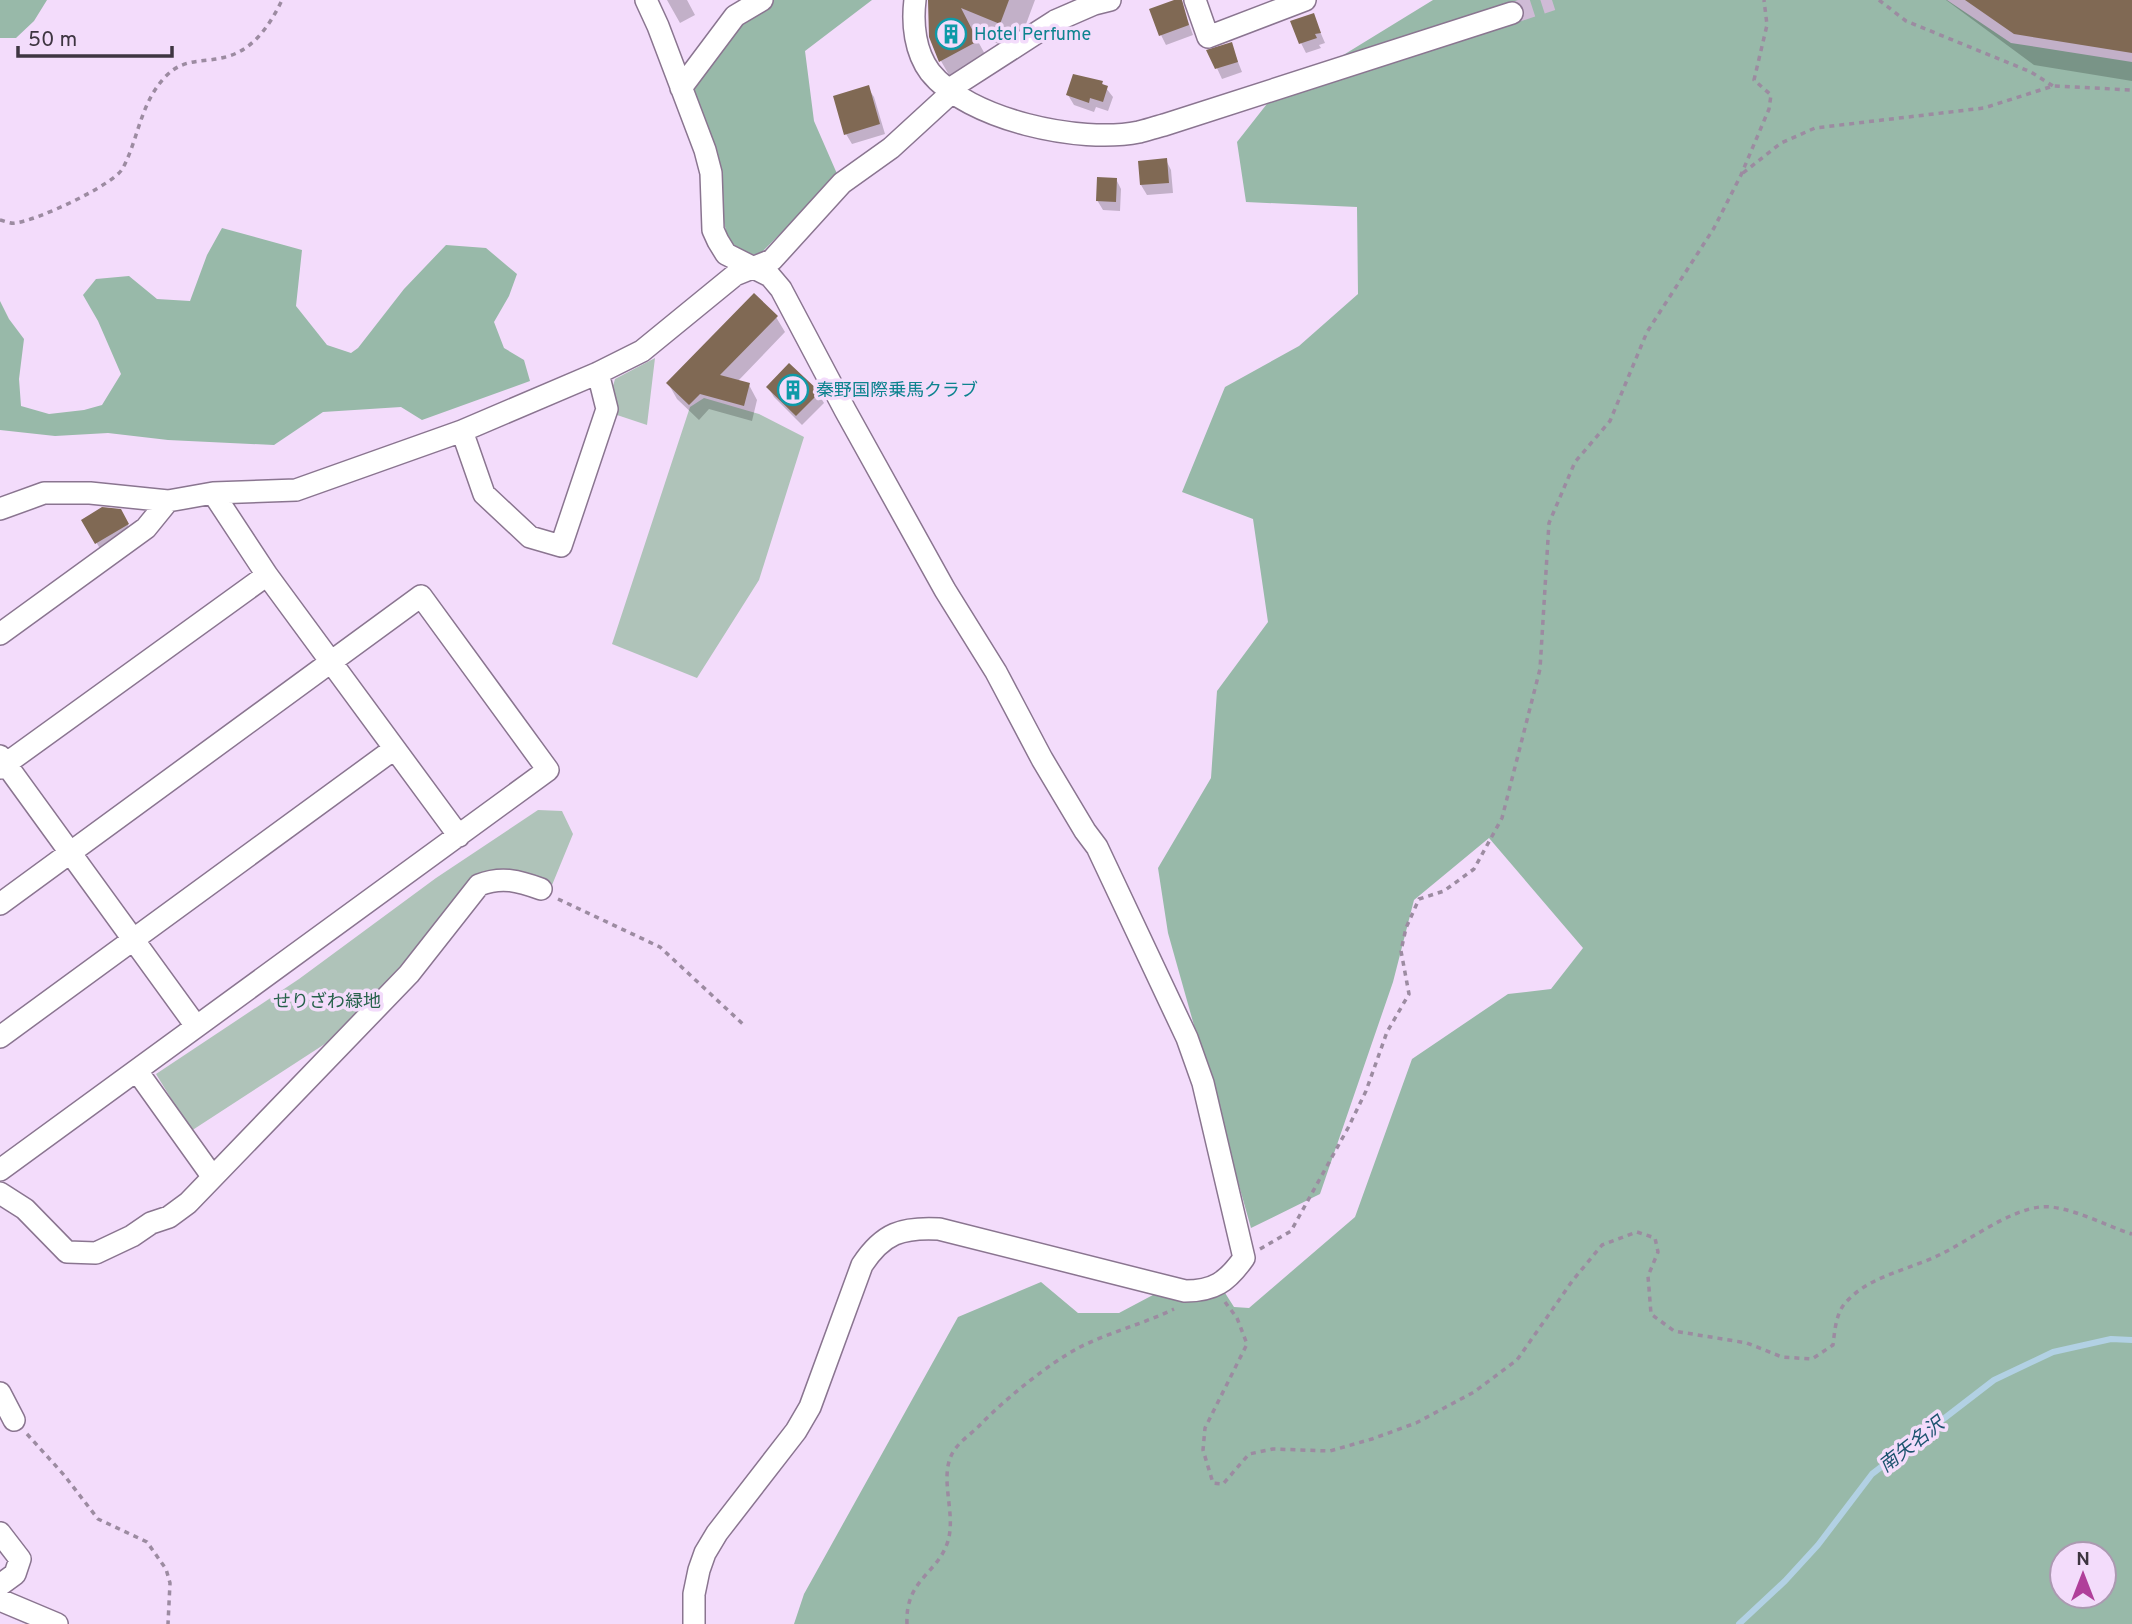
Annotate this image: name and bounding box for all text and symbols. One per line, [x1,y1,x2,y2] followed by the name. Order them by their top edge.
[18,14,172,58] scale bar
[934,17,968,51] building icon: Hotel Perfume
[974,24,1091,47] place label: Hotel Perfume
[28,27,77,54] text: 50 m
[776,373,810,407] building icon: 秦野国際乗馬クラブ
[816,380,978,403] place label: 秦野国際乗馬クラブ
[273,991,381,1014] park label: せりざわ緑地
[1875,1411,1952,1478] water label: 南矢名沢
[2048,1540,2118,1610] north arrow
[2076,1548,2090,1572] text: N

